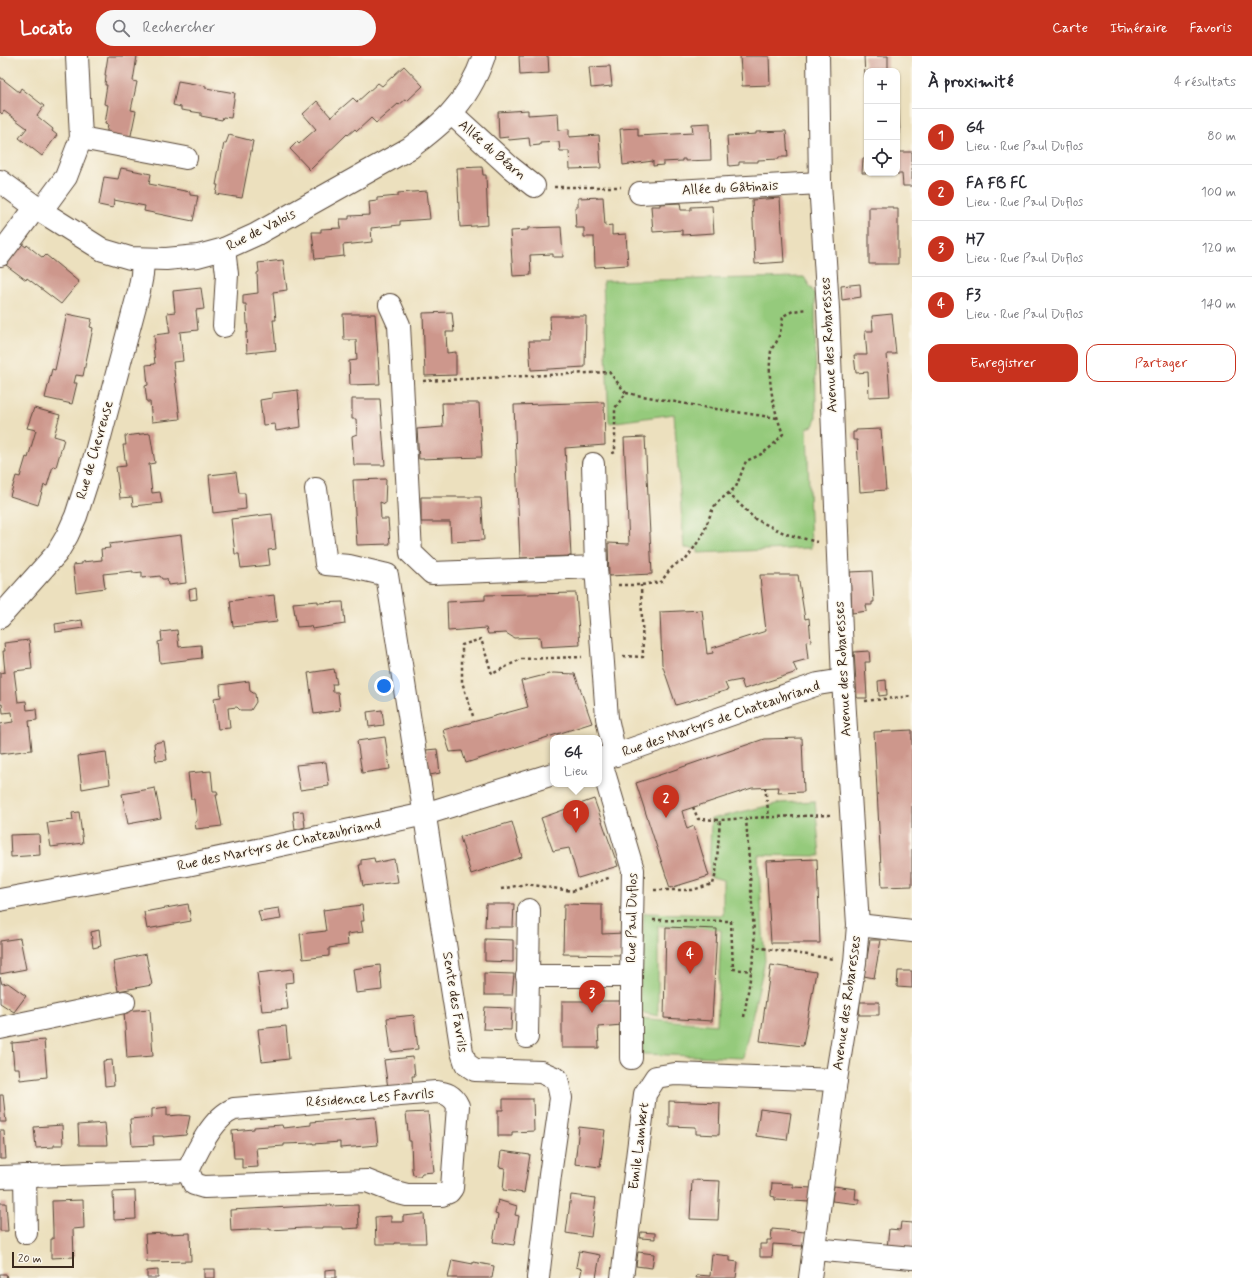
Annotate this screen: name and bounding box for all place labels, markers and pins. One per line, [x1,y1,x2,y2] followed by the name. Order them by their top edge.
[653,785,679,818] pin: 2
[563,800,589,833] pin: 1
[677,941,703,974] pin: 4
[579,980,605,1013] pin: 3

